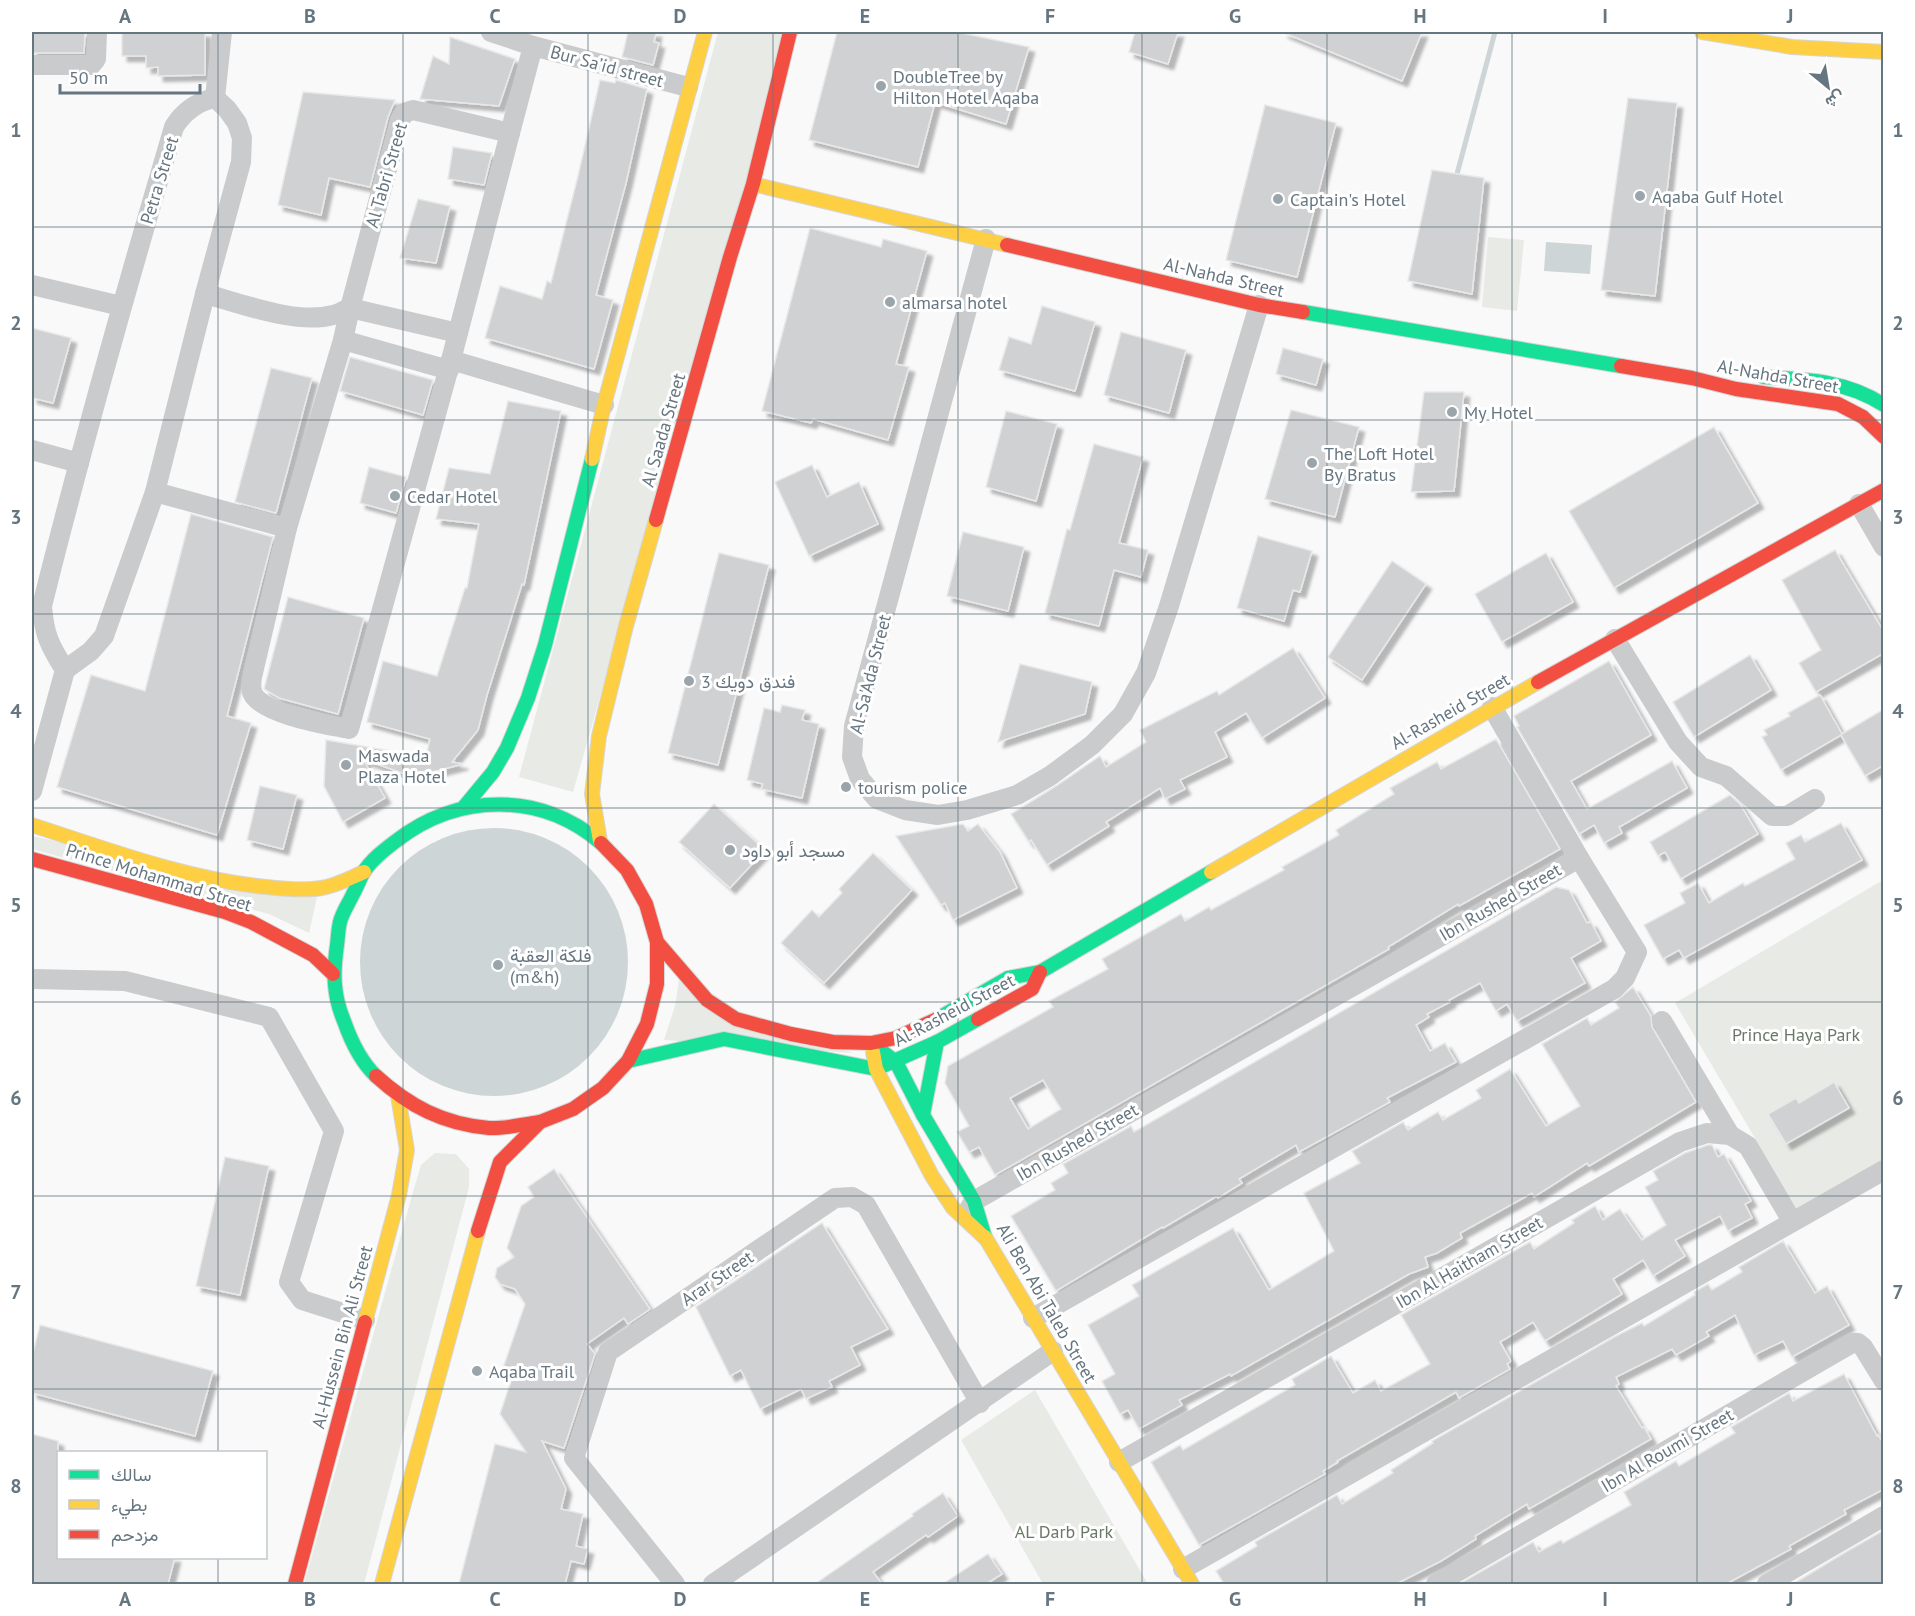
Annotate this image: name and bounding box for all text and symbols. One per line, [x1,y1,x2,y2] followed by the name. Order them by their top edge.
[119,3,132,29] text: A
[304,3,316,29] text: B
[489,3,501,29] text: C
[674,3,687,29] text: D
[860,3,870,29] text: E
[1045,3,1055,29] text: F
[1229,3,1241,29] text: G
[1413,3,1427,29] text: H
[1602,3,1608,29] text: I
[1786,3,1793,29] text: J
[548,40,666,92] street label: Bur Sa’id street
[60,57,200,95] scale bar
[1798,57,1858,117] north arrow
[893,65,1039,109] place label: DoubleTree by Hilton Hotel Aqaba
[69,66,108,89] text: 50 m
[874,79,888,93] marker: DoubleTree by Hilton Hotel Aqaba
[1822,87,1849,113] text: ش
[10,117,22,143] text: 1
[1892,117,1904,143] text: 1
[360,120,412,230] street label: Al Tabri Street
[135,133,183,227] street label: Petra Street
[1652,185,1784,208] place label: Aqaba Gulf Hotel
[1290,188,1406,211] place label: Captain's Hotel
[1633,189,1647,203] marker: Aqaba Gulf Hotel
[1271,192,1285,206] marker: Captain's Hotel
[1162,252,1286,302] street label: Al-Nahda Street
[902,291,1008,314] place label: almarsa hotel
[883,295,897,309] marker: almarsa hotel
[10,310,22,336] text: 2
[1892,310,1904,336] text: 2
[1716,354,1840,398] street label: Al-Nahda Street
[636,370,690,490] street label: Al Saada Street
[1464,401,1534,424] place label: My Hotel
[1445,405,1459,419] marker: My Hotel
[1324,442,1435,486] place label: The Loft Hotel By Bratus
[1305,456,1319,470] marker: The Loft Hotel By Bratus
[407,485,498,508] place label: Cedar Hotel
[388,489,402,503] marker: Cedar Hotel
[10,504,22,530] text: 3
[1892,504,1904,530] text: 3
[844,612,896,736] street label: Al-Sa'Ada Street
[1386,668,1514,754] street label: Al-Rasheid Street
[701,670,795,693] place label: فندق دويك 3
[682,674,696,688] marker: فندق دويك 3
[10,698,22,724] text: 4
[1892,698,1904,724] text: 4
[358,744,447,788] place label: Maswada Plaza Hotel
[339,758,353,772] marker: Maswada Plaza Hotel
[858,776,968,799] place label: tourism police
[839,780,853,794] marker: tourism police
[63,838,255,916] street label: Prince Mohammad Street
[742,839,845,862] place label: مسجد أبو داود
[723,843,737,857] marker: مسجد أبو داود
[1435,858,1565,946] street label: Ibn Rushed Street
[10,892,22,918] text: 5
[1892,892,1904,918] text: 5
[510,944,591,988] place label: فلكة العقبة (m&h)
[491,958,505,972] marker: فلكة العقبة (m&h)
[890,968,1018,1052] street label: Al-Rasheid Street
[1732,1023,1860,1046] park label: Prince Haya Park
[10,1085,22,1111] text: 6
[1892,1085,1904,1111] text: 6
[1012,1098,1142,1186] street label: Ibn Rushed Street
[1391,1211,1547,1313] street label: Ibn Al Haitham Street
[992,1219,1102,1387] street label: Ali Ben Abi Taleb Street
[306,1243,378,1431] street label: Al-Hussein Bin Ali Street
[676,1245,758,1311] street label: Arar Street
[10,1279,22,1305] text: 7
[1892,1279,1904,1305] text: 7
[489,1360,575,1383] place label: Aqaba Trail
[470,1364,484,1378] marker: Aqaba Trail
[1597,1403,1737,1497] street label: Ibn Al Roumi Street
[57,1451,267,1559] legend
[111,1463,151,1486] text: سالك
[10,1473,22,1499] text: 8
[1892,1473,1904,1499] text: 8
[111,1493,147,1520] text: بطيء
[1015,1520,1114,1543] park label: AL Darb Park
[111,1523,158,1547] text: مزدحم
[119,1586,132,1612] text: A
[304,1586,316,1612] text: B
[489,1586,501,1612] text: C
[674,1586,687,1612] text: D
[860,1586,870,1612] text: E
[1045,1586,1055,1612] text: F
[1229,1586,1241,1612] text: G
[1413,1586,1427,1612] text: H
[1602,1586,1608,1612] text: I
[1786,1586,1793,1612] text: J

